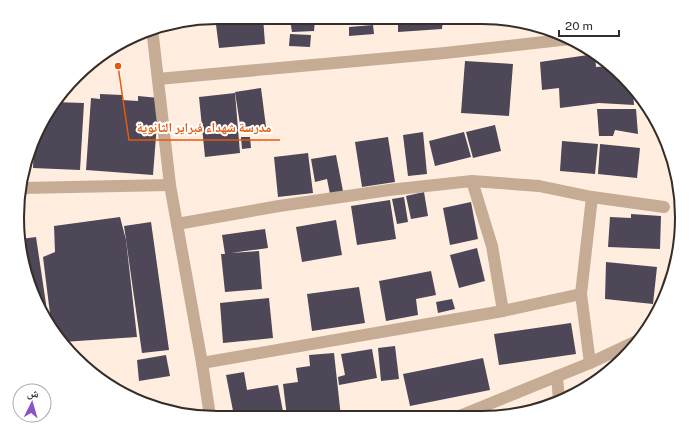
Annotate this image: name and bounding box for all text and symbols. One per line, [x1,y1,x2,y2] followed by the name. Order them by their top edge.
[559,12,619,38] scale bar
[565,19,593,33] text: 20 m
[129,115,280,140] callout: مدرسة شهداء فبراير الثانوية
[137,120,271,135] text: مدرسة شهداء فبراير الثانوية
[12,383,52,423] north arrow
[26,387,40,402] text: ش

